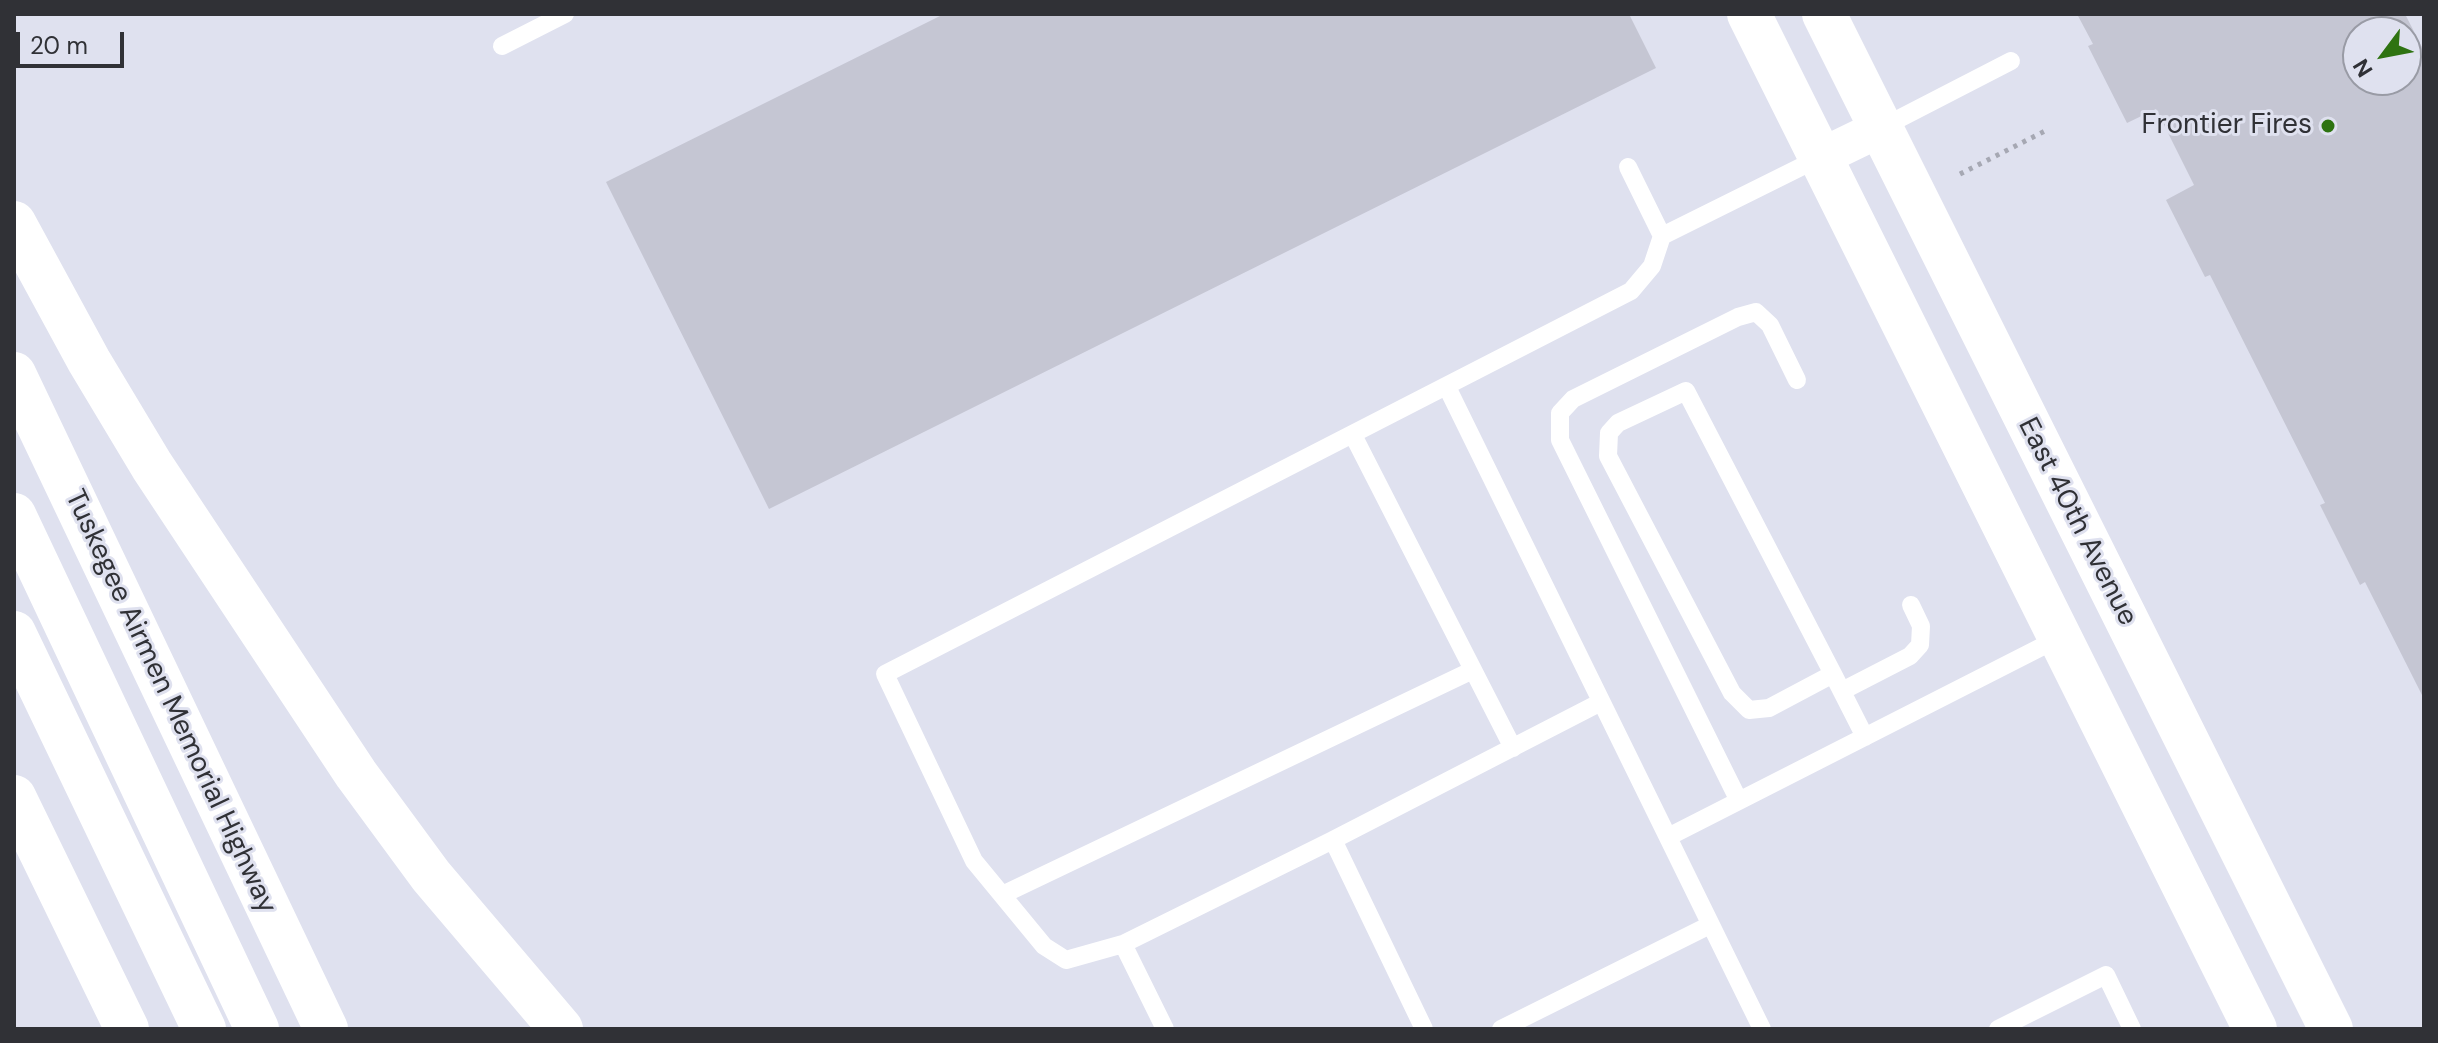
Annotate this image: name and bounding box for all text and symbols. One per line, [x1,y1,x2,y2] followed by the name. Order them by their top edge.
[20,16,128,66] scale bar
[2342,16,2422,96] north arrow
[30,30,88,61] text: 20 m
[2346,53,2379,82] text: N
[2142,109,2312,143] place label: Frontier Fires
[2319,117,2337,135] marker: Frontier Fires
[2010,412,2144,632] street label: East 40th Avenue
[57,485,283,919] street label: Tuskegee Airmen Memorial Highway

